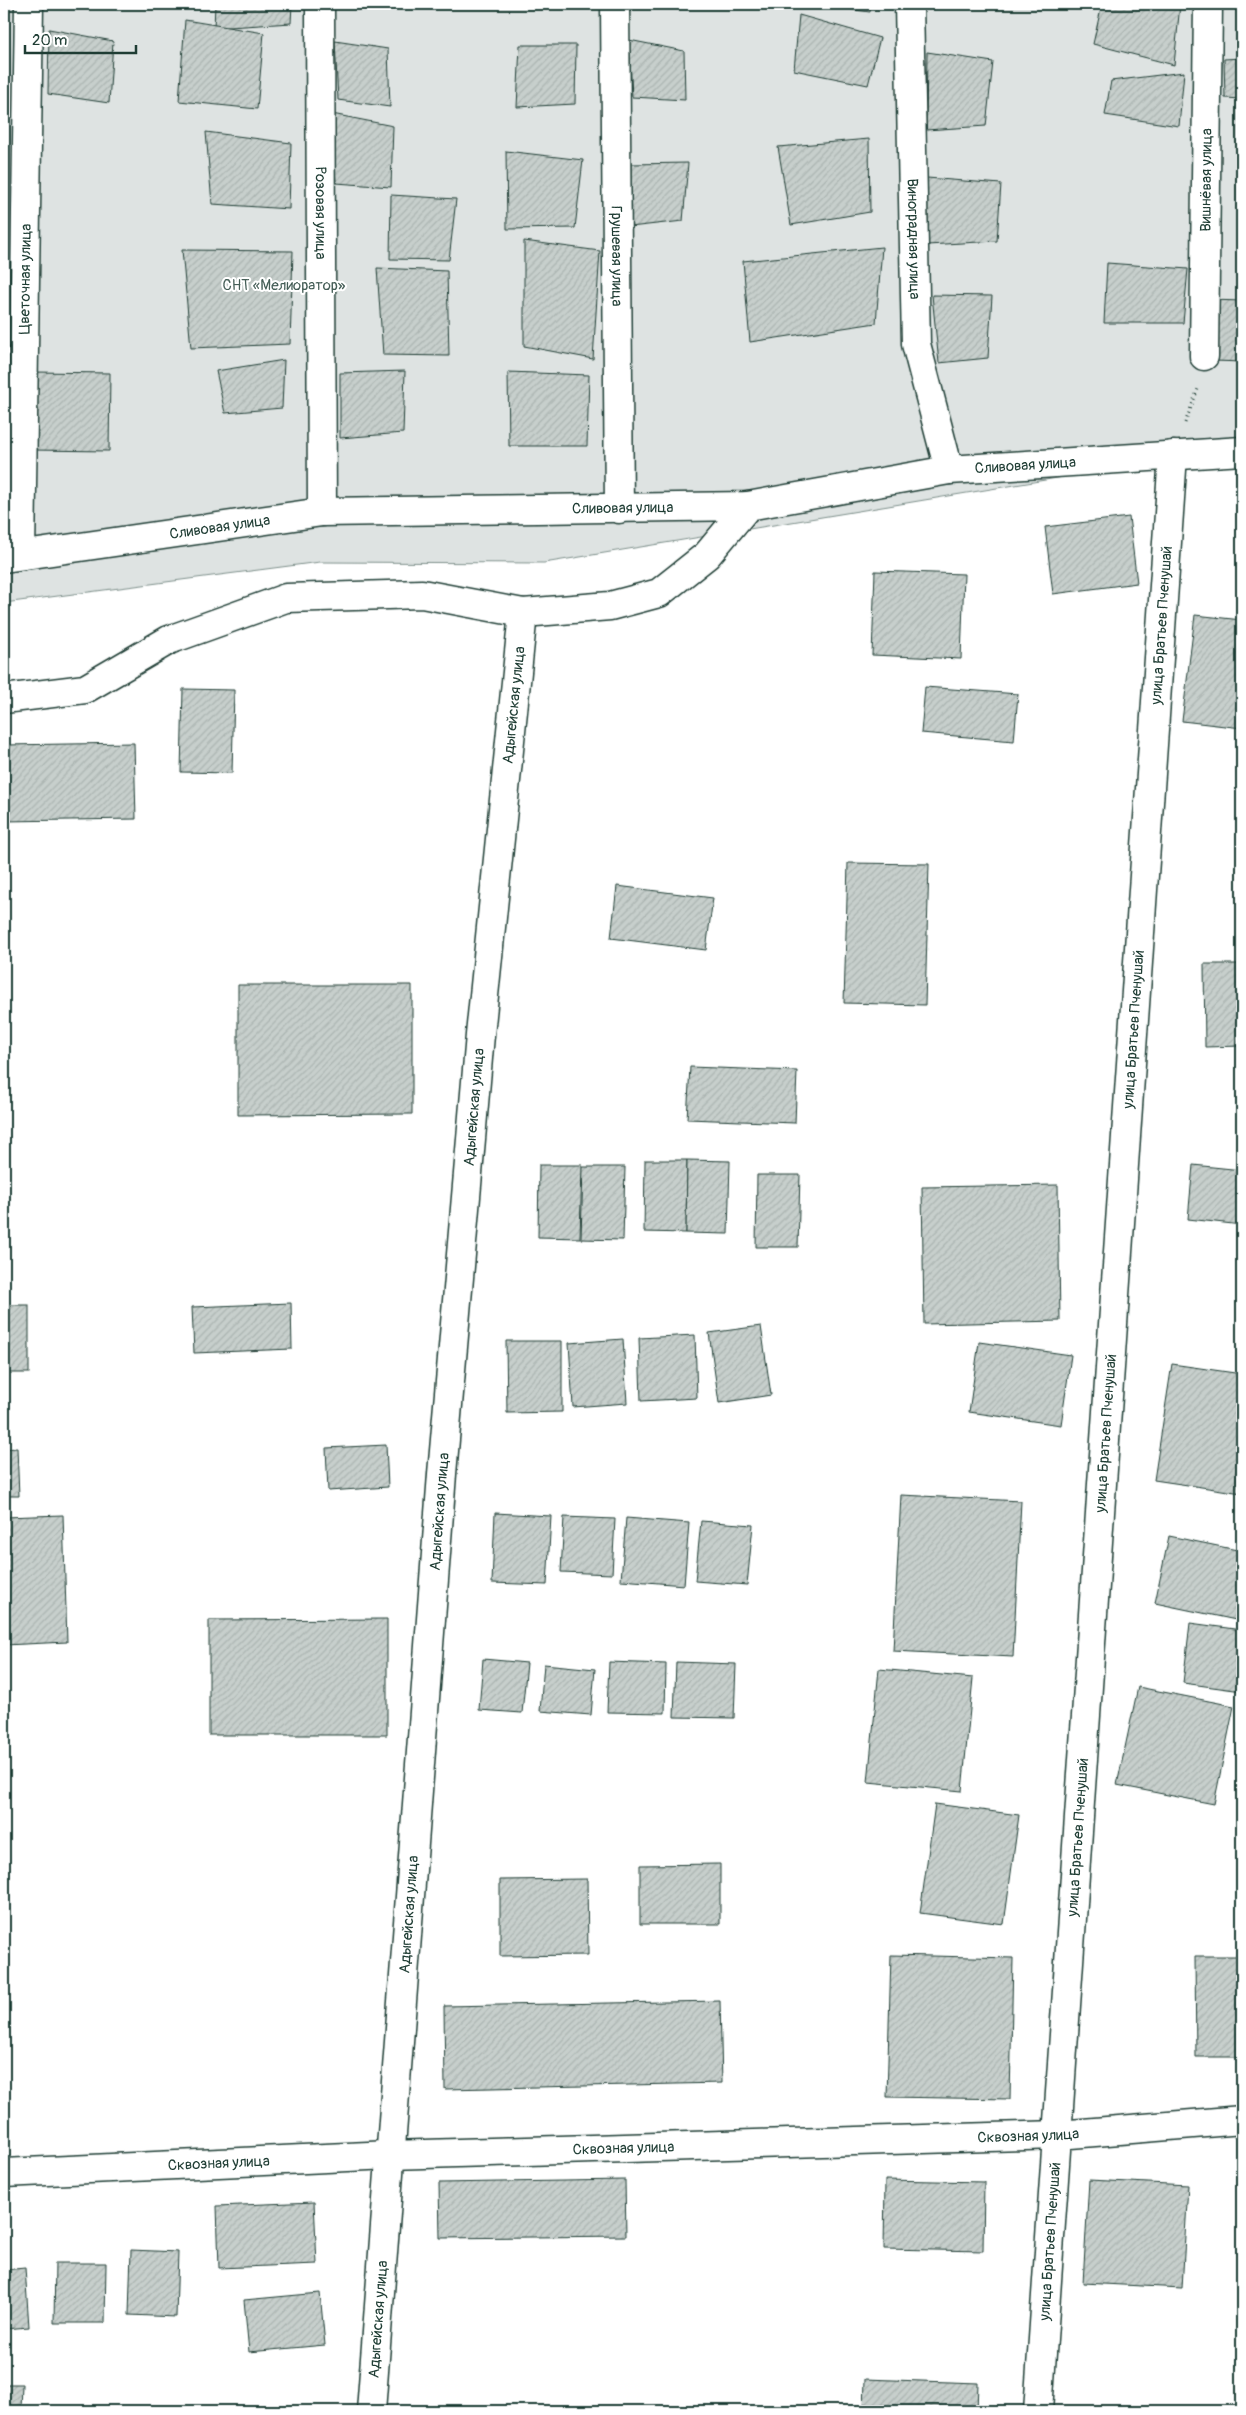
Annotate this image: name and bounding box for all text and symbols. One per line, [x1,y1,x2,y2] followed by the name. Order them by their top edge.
[25,22,136,54] scale bar
[32,31,67,50] text: 20 m
[1196,128,1217,232] street label: Вишнёвая улица
[311,167,330,260] street label: Розовая улица
[903,178,924,300] street label: Виноградная улица
[607,206,626,306] street label: Грушевая улица
[15,223,36,335] street label: Цветочная улица
[223,276,346,295] park label: СНТ «Мелиоратор»
[974,453,1077,478] street label: Сливовая улица
[572,498,673,518] street label: Сливовая улица
[168,511,271,544] street label: Сливовая улица
[1147,545,1177,706] street label: улица Братьев Пченушай
[499,645,530,765] street label: Адыгейская улица
[1119,949,1149,1110] street label: улица Братьев Пченушай
[460,1047,489,1167] street label: Адыгейская улица
[1091,1353,1121,1514] street label: улица Братьев Пченушай
[426,1452,454,1571] street label: Адыгейская улица
[1063,1757,1093,1918] street label: улица Братьев Пченушай
[395,1855,423,1974] street label: Адыгейская улица
[977,2124,1080,2147] street label: Сквозная улица
[572,2137,675,2160] street label: Сквозная улица
[167,2152,270,2175] street label: Сквозная улица
[1035,2162,1065,2322] street label: улица Братьев Пченушай
[365,2260,392,2379] street label: Адыгейская улица

